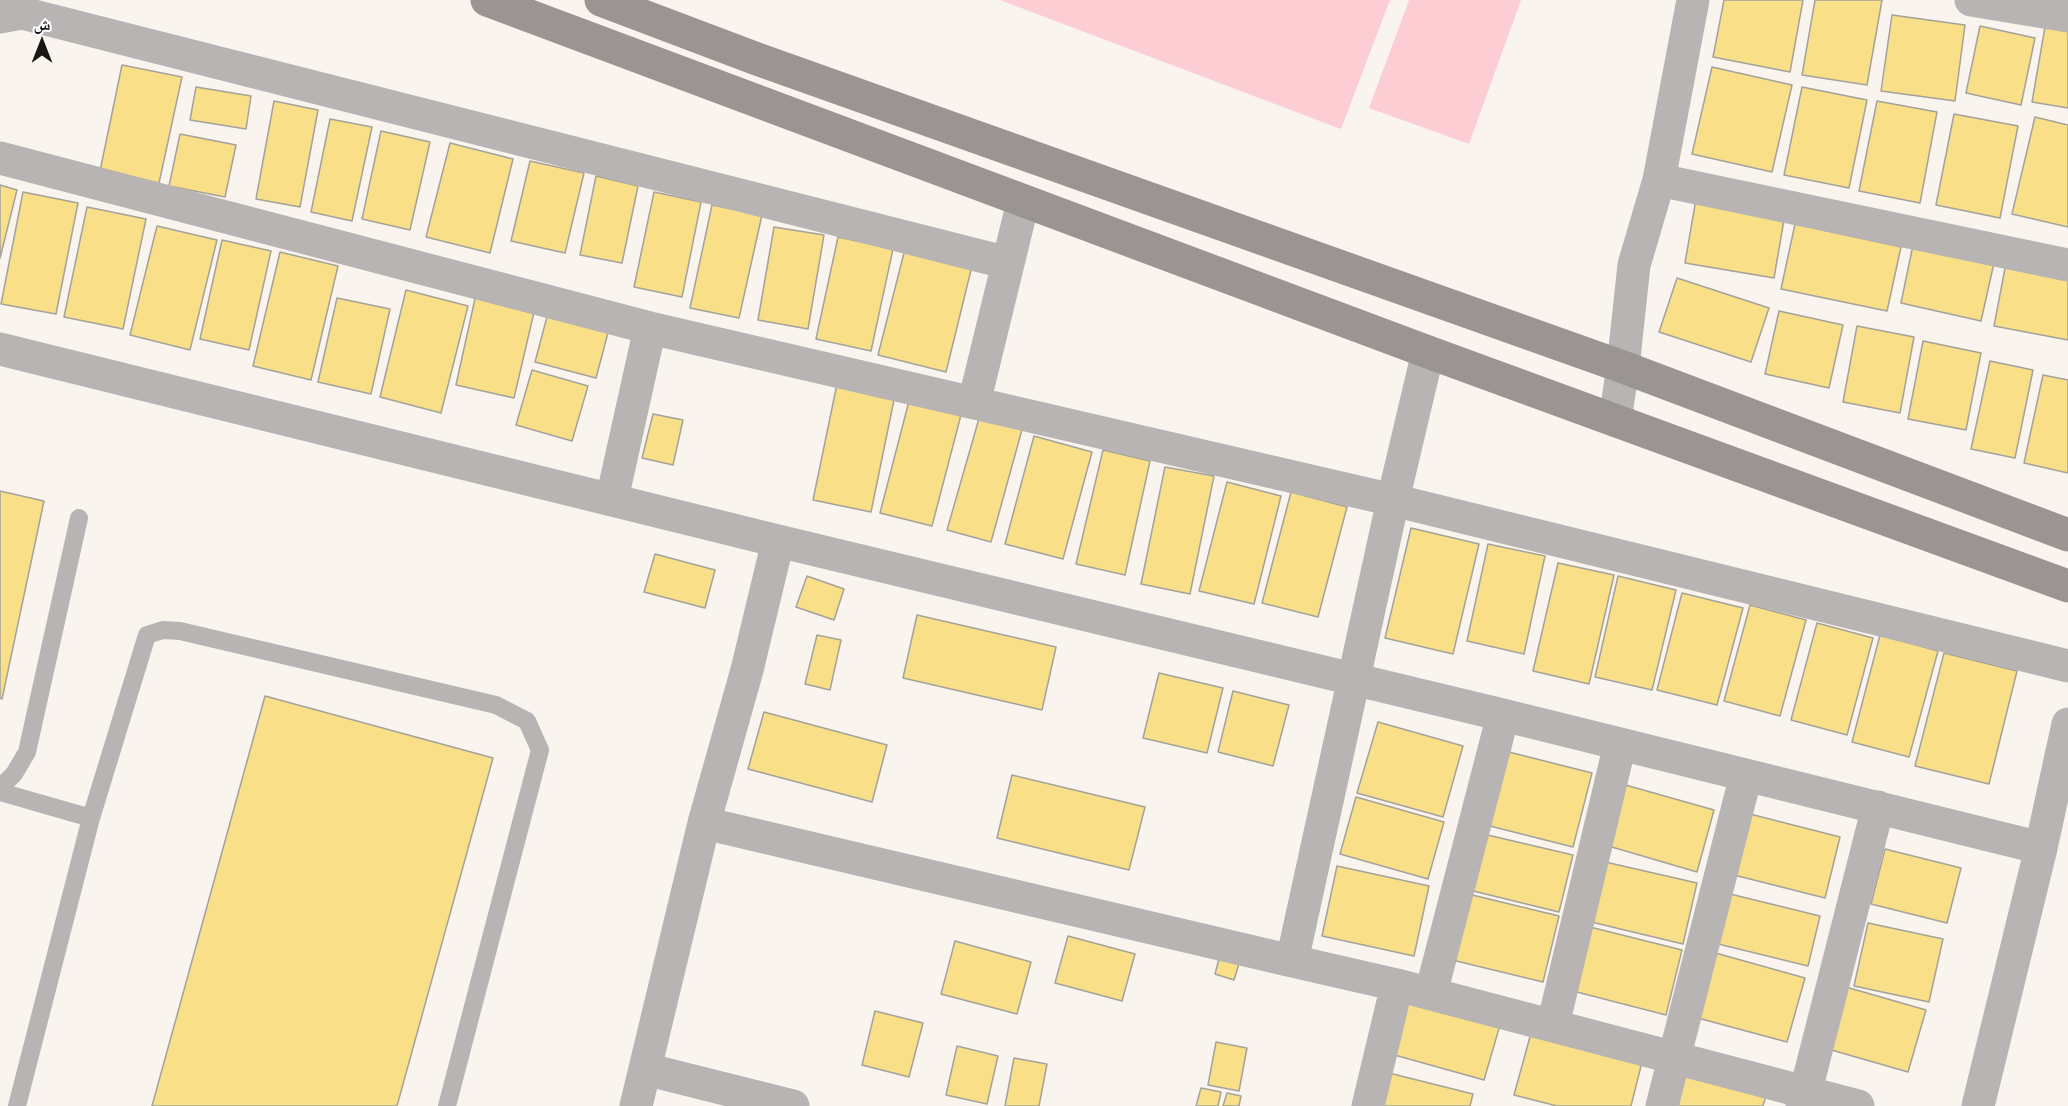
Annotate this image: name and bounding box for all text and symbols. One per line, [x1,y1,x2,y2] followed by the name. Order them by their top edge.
[12,12,72,72] north arrow
[34,14,50,34] text: ش

